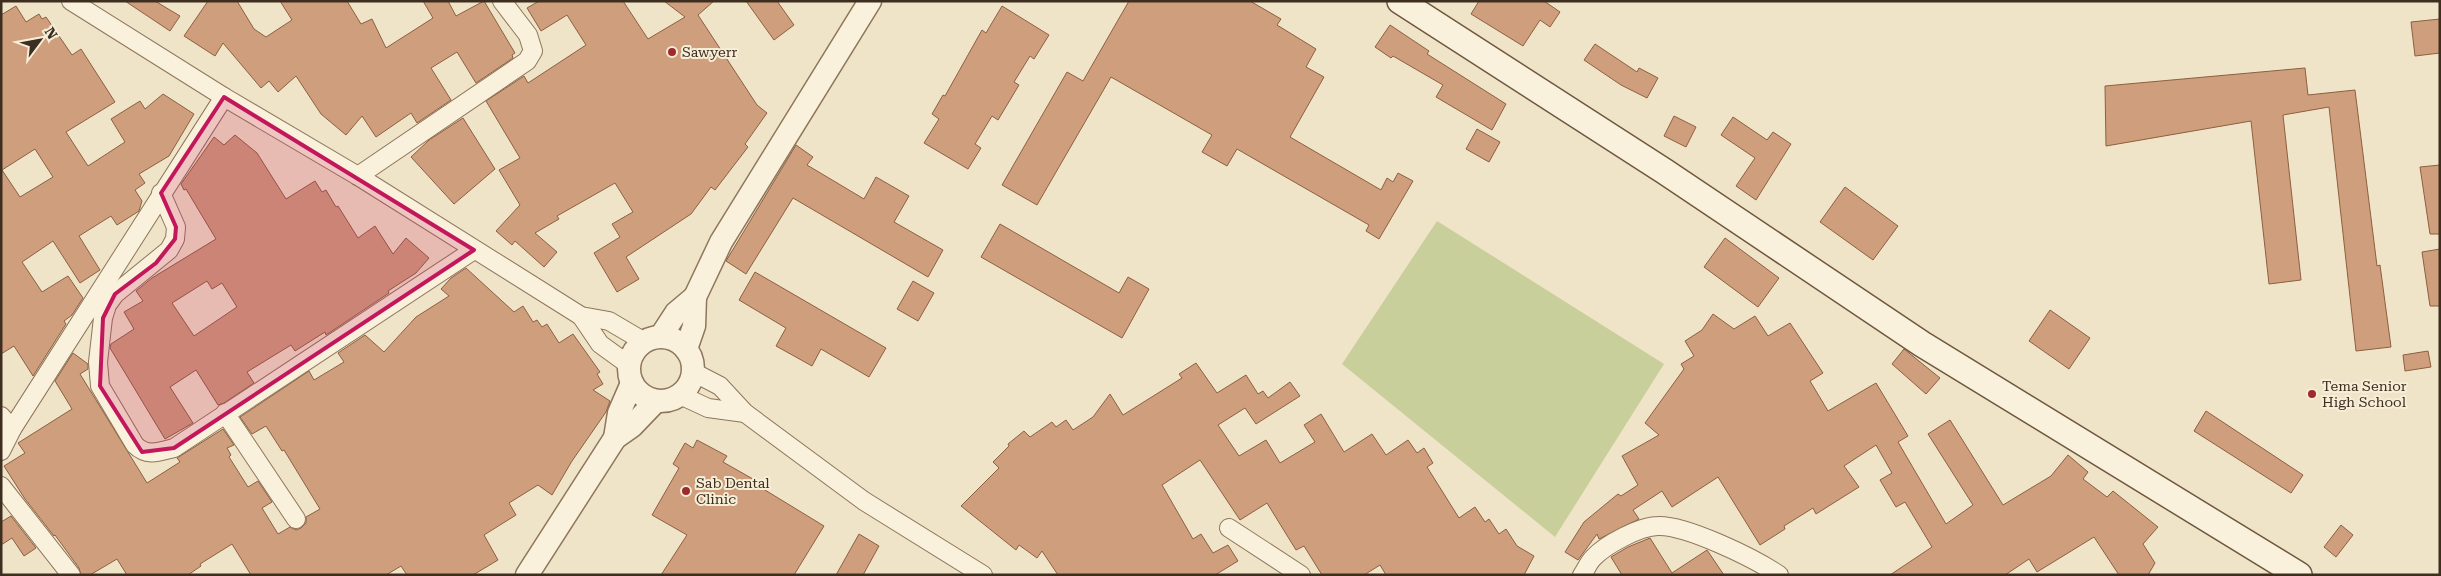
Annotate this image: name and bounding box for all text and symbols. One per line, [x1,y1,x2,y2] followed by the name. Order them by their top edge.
[15,15,65,65] north arrow
[41,24,61,42] text: N
[682,44,737,60] place label: Sawyerr
[666,46,678,58] marker: Sawyerr
[2322,378,2407,410] place label: Tema Senior High School
[2306,388,2318,400] marker: Tema Senior High School
[696,475,770,507] place label: Sab Dental Clinic
[680,485,692,497] marker: Sab Dental Clinic

